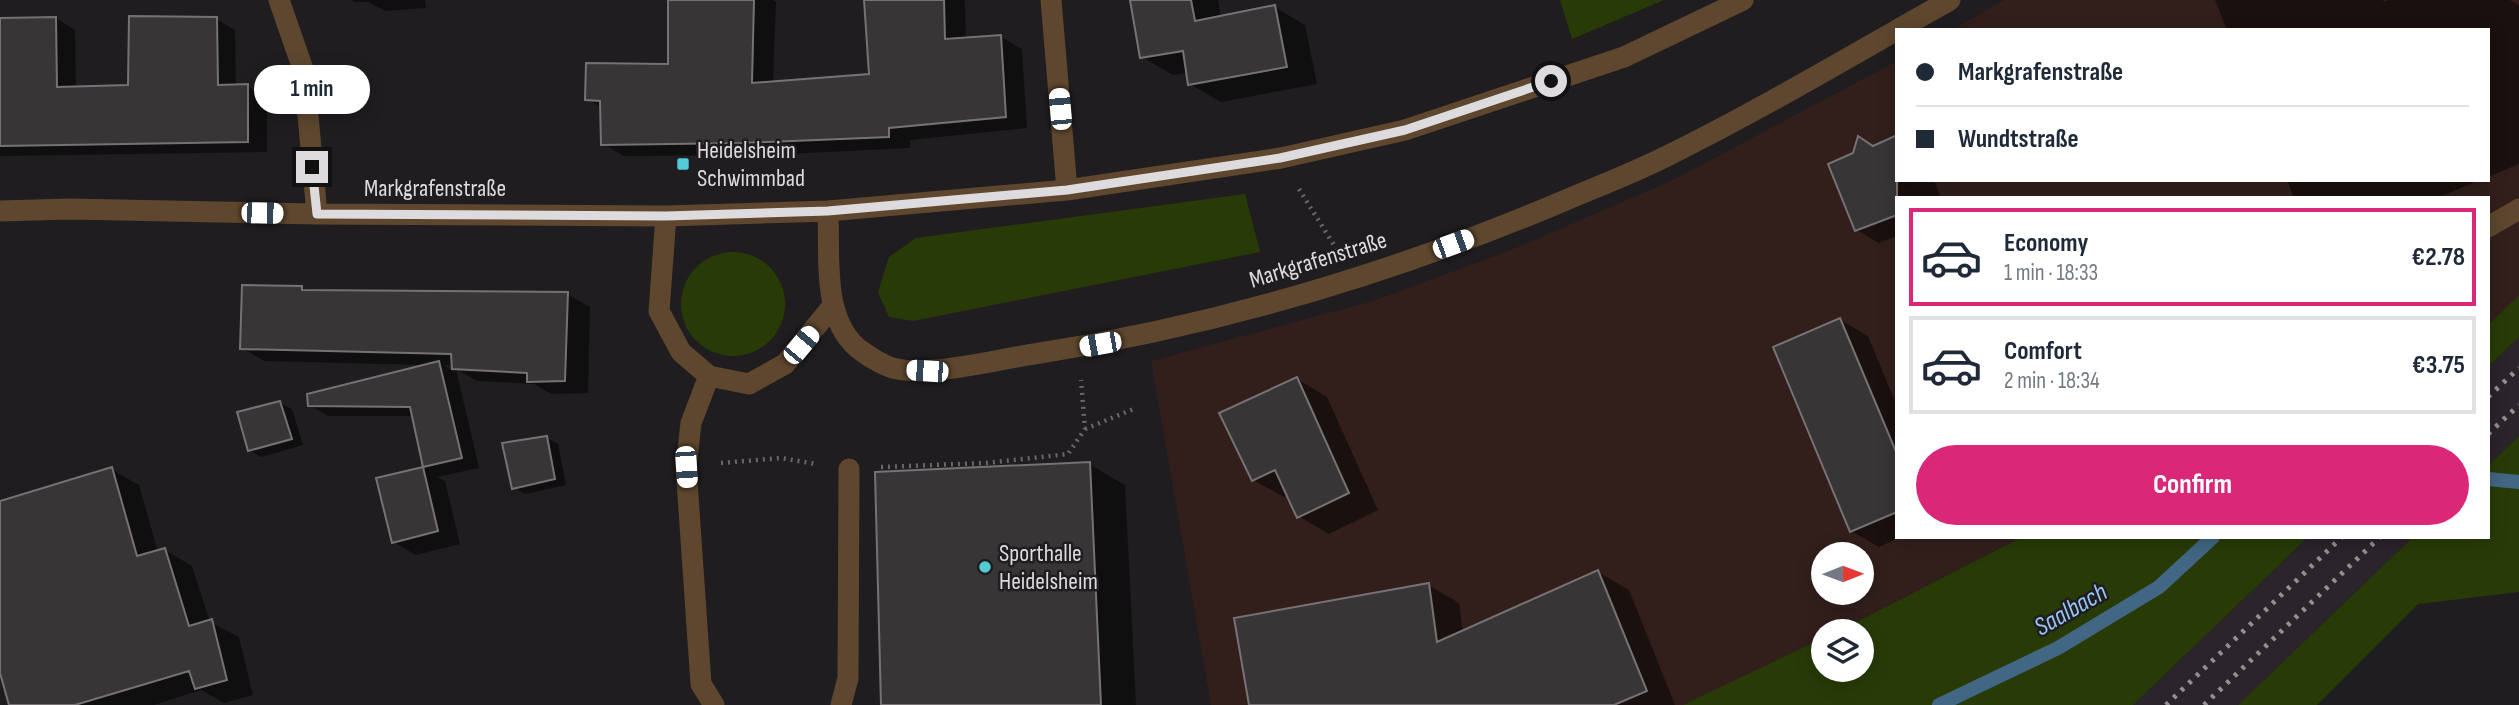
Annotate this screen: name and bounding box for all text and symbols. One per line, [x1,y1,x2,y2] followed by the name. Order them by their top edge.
[1958,57,2123,88] text: Markgrafenstraße
[1535,65,1567,97] route start
[254,66,370,114] callout: 1 min
[291,75,333,103] text: 1 min
[1048,87,1073,131] car
[1958,124,2079,155] text: Wundtstraße
[697,136,805,193] place label: Heidelsheim Schwimmbad
[296,151,328,183] route end
[675,156,691,172] marker: Heidelsheim Schwimmbad
[364,174,506,203] street label: Markgrafenstraße
[241,202,284,224] car
[1246,225,1390,295] street label: Markgrafenstraße
[1920,226,1983,289] icon: car
[1430,227,1477,261] car
[2004,228,2088,259] text: Economy
[2412,242,2465,273] text: €2.78
[2004,259,2098,287] text: 1 min · 18:33
[780,322,823,368] car
[1078,330,1123,358] car
[1920,334,1983,397] icon: car
[2004,336,2082,367] text: Comfort
[2412,350,2465,381] text: €3.75
[906,359,949,383] car
[2004,367,2100,395] text: 2 min · 18:34
[675,445,698,489] car
[1916,445,2469,525] button: Confirm
[999,539,1098,596] place label: Sporthalle Heidelsheim
[1811,542,1874,606] north arrow
[1811,542,1874,682] map controls
[977,559,993,575] marker: Sporthalle Heidelsheim
[2029,577,2113,643] water label: Saalbach
[1811,619,1874,682] button: layers

